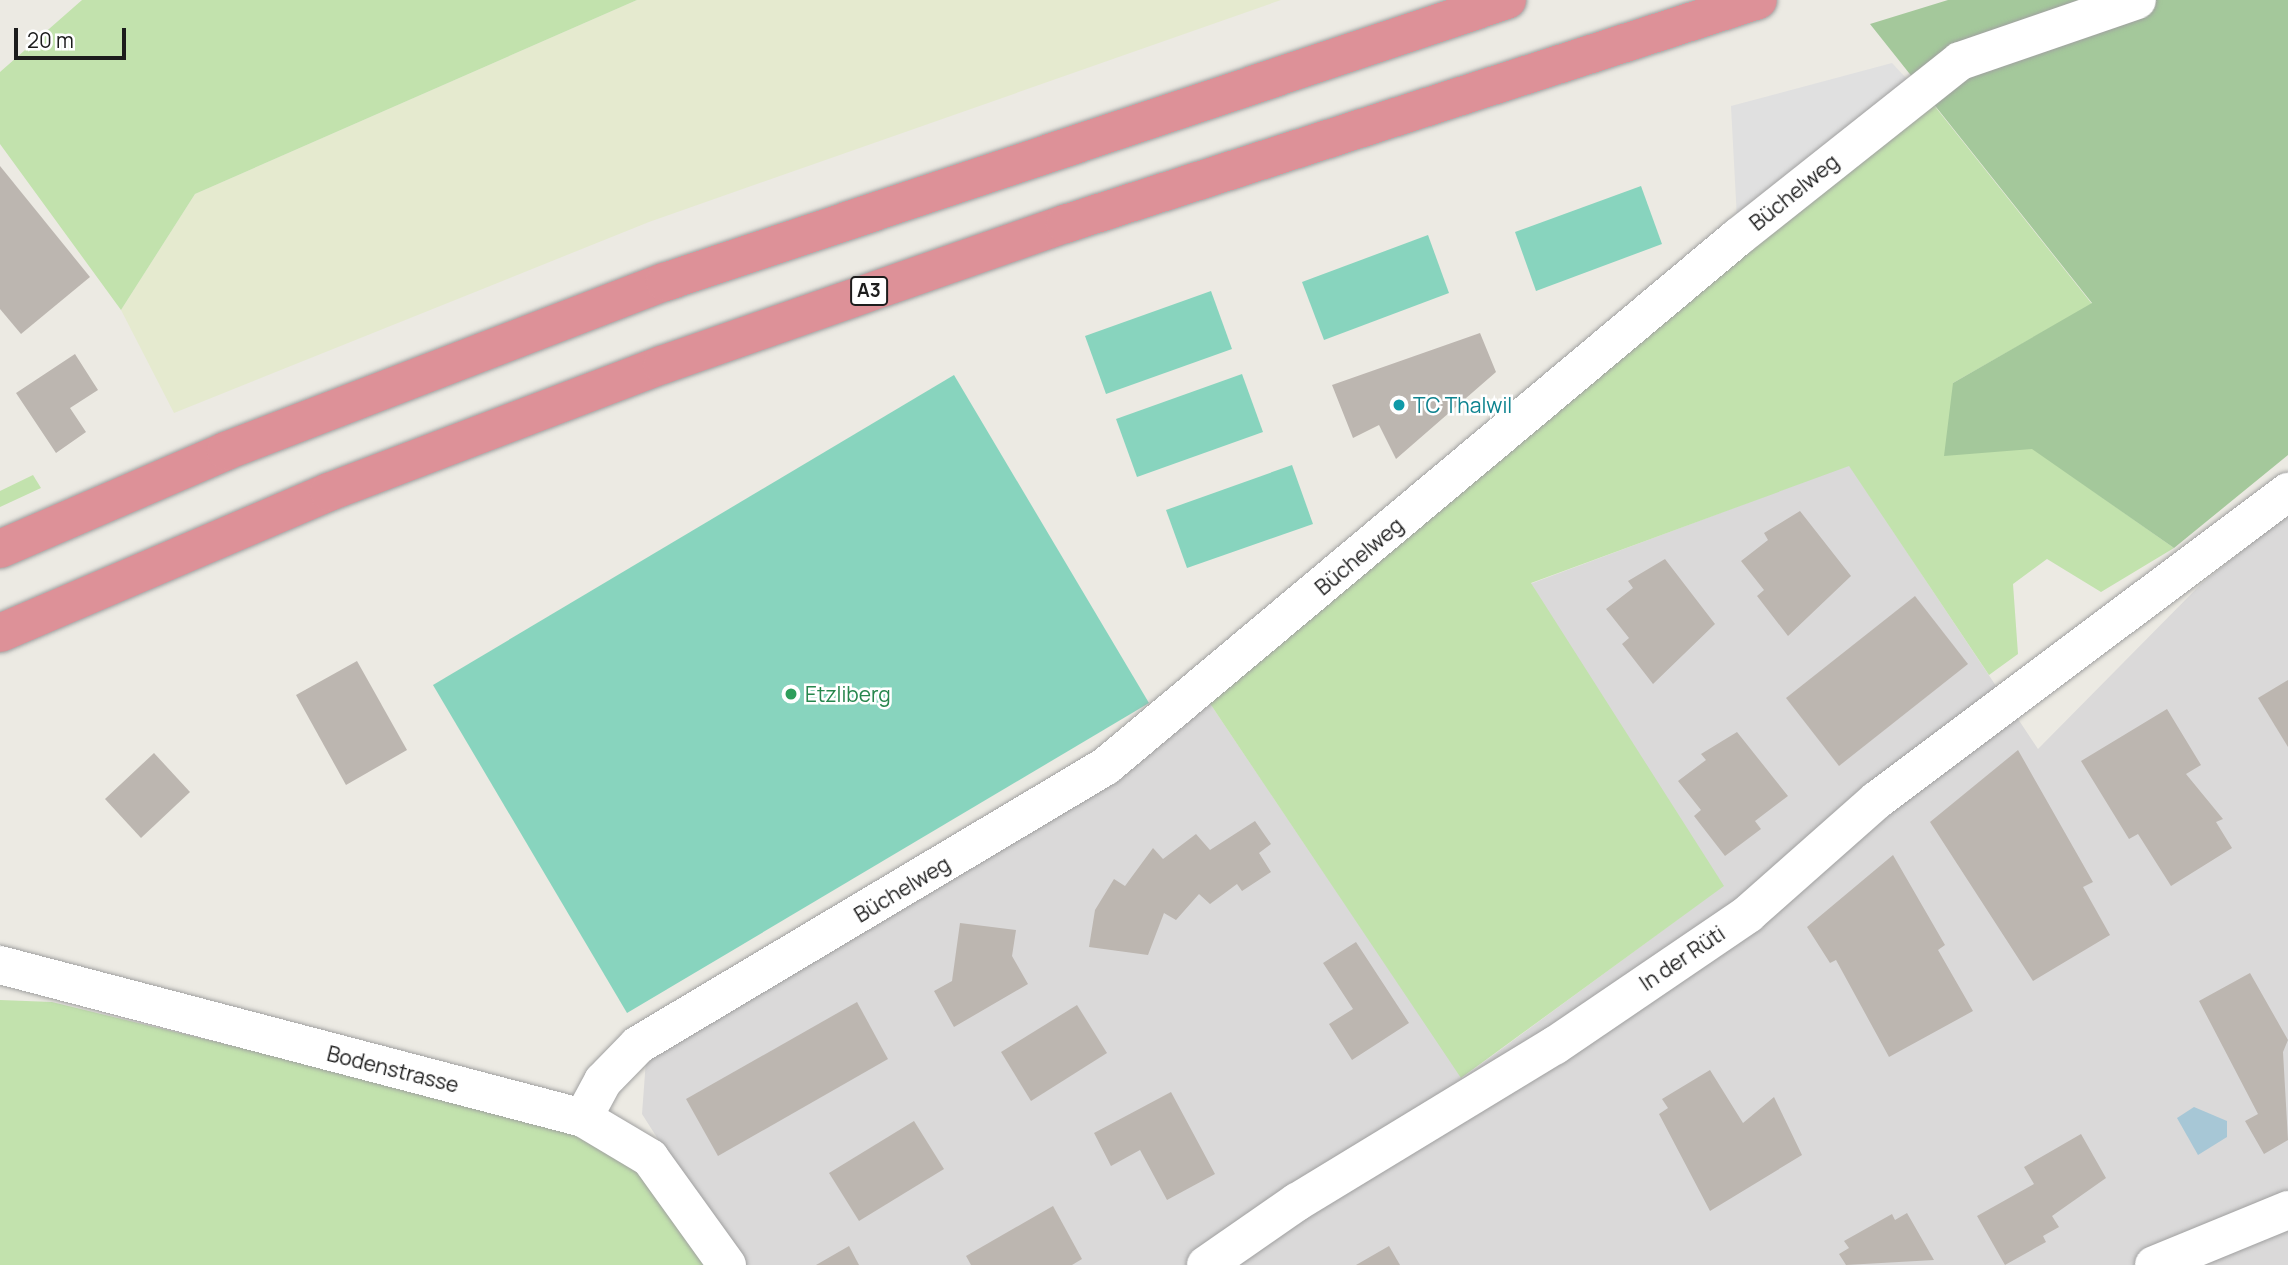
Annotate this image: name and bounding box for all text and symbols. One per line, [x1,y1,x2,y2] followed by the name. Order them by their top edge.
[18,14,130,58] scale bar
[27,26,74,54] text: 20 m
[1744,149,1844,235] street label: Büchelweg
[850,276,888,306] road number: A3
[1413,392,1512,418] place label: TC Thalwil
[1391,397,1407,413] marker: TC Thalwil
[1310,512,1408,600] street label: Büchelweg
[805,681,891,707] place label: Etzliberg
[783,686,799,702] marker: Etzliberg
[850,851,954,927] street label: Büchelweg
[1635,920,1729,996] street label: In der Rüti
[325,1040,461,1098] street label: Bodenstrasse

